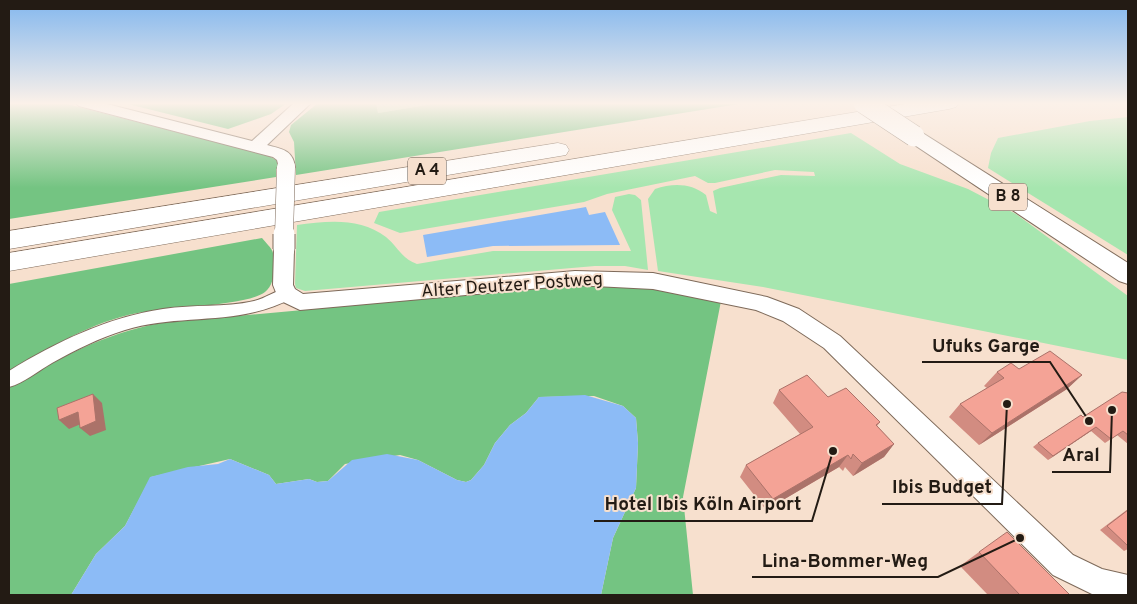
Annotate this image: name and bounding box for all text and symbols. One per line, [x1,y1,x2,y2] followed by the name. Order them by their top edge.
[408,158,446,185] road number: A 4
[989,183,1027,210] road number: B 8
[420,268,604,304] street label: Alter Deutzer Postweg
[922,328,1050,362] callout: Ufuks Garge
[932,335,1040,359] text: Ufuks Garge
[1052,438,1110,472] callout: Aral
[1062,444,1100,468] text: Aral
[882,470,1002,504] callout: Ibis Budget
[892,476,992,500] text: Ibis Budget
[594,487,812,521] callout: Hotel Ibis Köln Airport
[605,493,801,517] text: Hotel Ibis Köln Airport
[752,543,938,577] callout: Lina-Bommer-Weg
[762,550,928,574] text: Lina-Bommer-Weg

